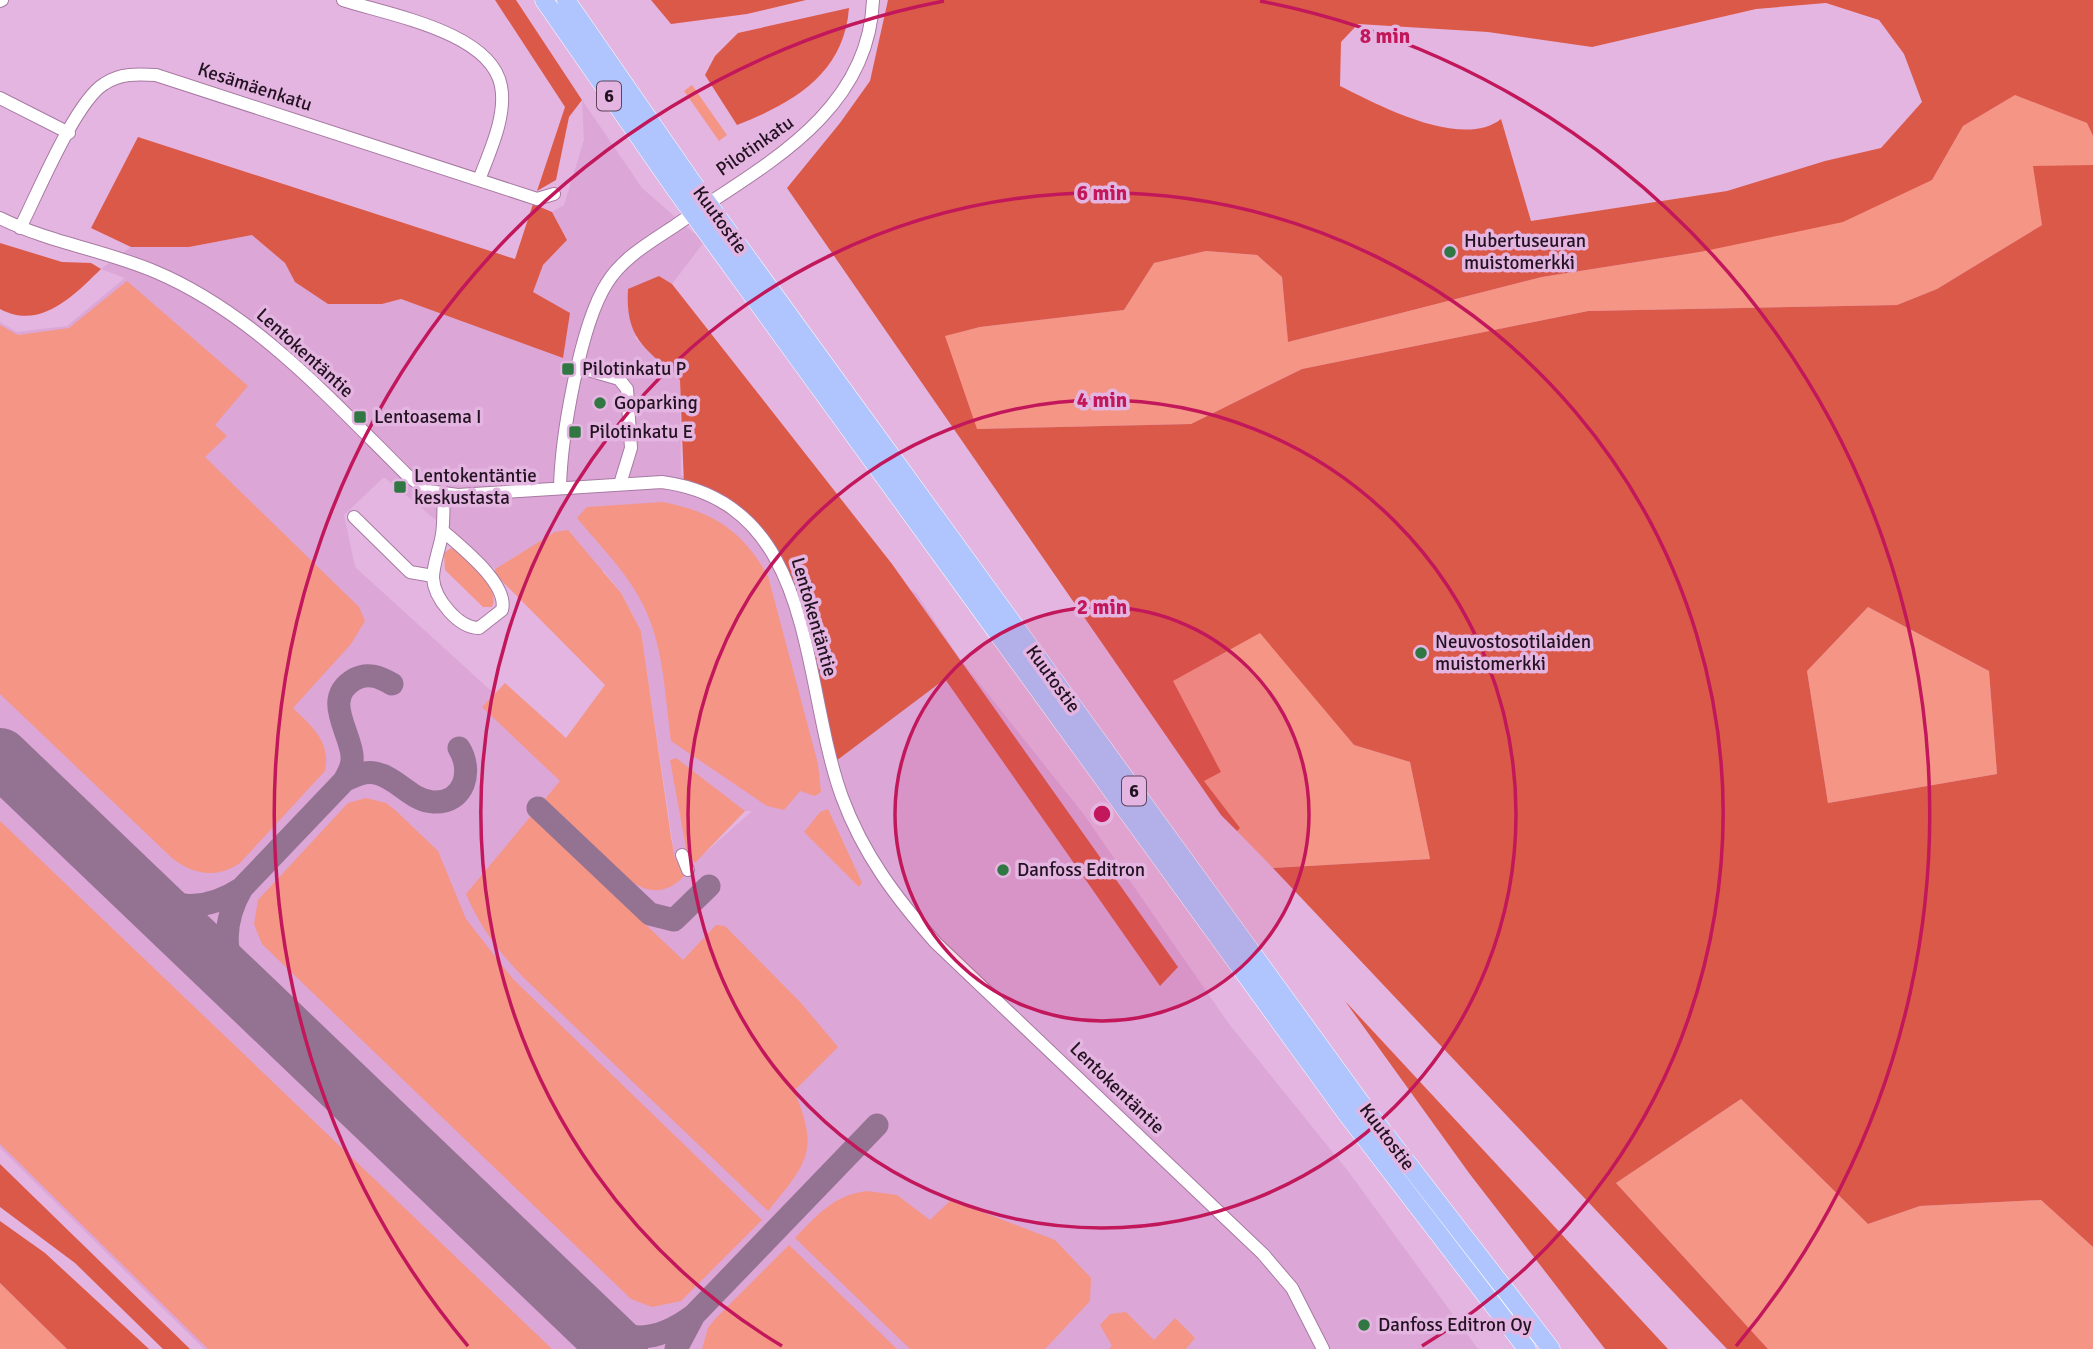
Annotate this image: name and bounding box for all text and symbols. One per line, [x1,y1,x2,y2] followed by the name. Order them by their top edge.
[1360,23,1410,49] text: 8 min
[195,57,315,117] street label: Kesämäenkatu
[597,82,621,110] road number: 6
[712,111,798,181] street label: Pilotinkatu
[1077,180,1127,206] text: 6 min
[687,181,753,259] street label: Kuutostie
[1464,229,1586,275] place label: Hubertuseuran muistomerkki
[1442,244,1458,260] marker: Hubertuseuran muistomerkki
[251,303,359,403] street label: Lentokentäntie
[582,357,687,381] place label: Pilotinkatu P
[560,361,576,377] marker: Pilotinkatu P
[1077,387,1127,413] text: 4 min
[614,391,698,415] place label: Goparking
[592,395,608,411] marker: Goparking
[374,405,482,429] place label: Lentoasema I
[352,409,368,425] marker: Lentoasema I
[589,420,693,444] place label: Pilotinkatu E
[567,424,583,440] marker: Pilotinkatu E
[414,464,537,510] place label: Lentokentäntie keskustasta
[392,479,408,495] marker: Lentokentäntie keskustasta
[786,555,842,679] street label: Lentokentäntie
[1077,594,1127,620] text: 2 min
[1435,630,1591,676] place label: Neuvostosotilaiden muistomerkki
[1020,640,1086,718] street label: Kuutostie
[1413,645,1429,661] marker: Neuvostosotilaiden muistomerkki
[1122,776,1146,806] road number: 6
[1090,802,1114,826] centre of rings
[1017,858,1145,882] place label: Danfoss Editron
[995,862,1011,878] marker: Danfoss Editron
[1064,1037,1170,1139] street label: Lentokentäntie
[1354,1099,1420,1175] street label: Kuutostie
[1378,1313,1532,1337] place label: Danfoss Editron Oy
[1356,1317,1372,1333] marker: Danfoss Editron Oy

